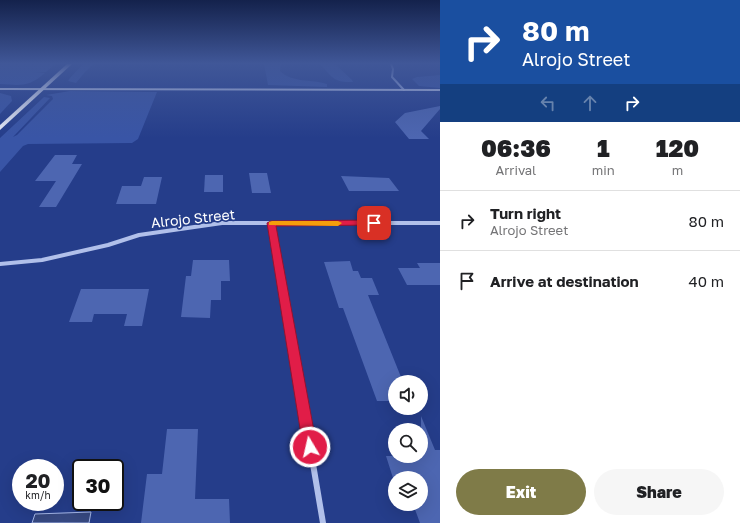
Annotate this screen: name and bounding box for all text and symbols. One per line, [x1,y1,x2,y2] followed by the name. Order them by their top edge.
[522,14,590,47] text: 80 m
[456,16,508,68] icon: right
[522,48,631,70] text: Alrojo Street
[537,92,559,114] icon: left
[579,92,601,114] icon: ahead
[621,92,643,114] icon: right
[481,133,551,162] text: 06:36
[597,133,610,162] text: 1
[656,133,699,162] text: 120
[496,162,536,178] text: Arrival
[592,162,615,178] text: min
[672,162,683,178] text: m
[490,204,561,222] text: Turn right
[150,205,236,231] street label: Alrojo Street
[357,206,391,240] pin
[456,210,478,232] icon: right
[363,212,385,234] icon: arrive
[689,212,724,230] text: 80 m
[490,222,568,238] text: Alrojo Street
[456,270,478,292] icon: arrive
[490,272,639,290] text: Arrive at destination
[689,272,724,290] text: 40 m
[388,375,428,511] map controls
[388,375,428,415] button: sound
[388,423,428,463] button: search
[289,426,331,468] position arrow
[72,459,124,511] speed limit sign: 30
[25,468,51,492] text: 20
[456,469,586,515] button: Exit
[594,469,724,515] button: Share
[388,471,428,511] button: layers
[25,489,51,501] text: km/h

